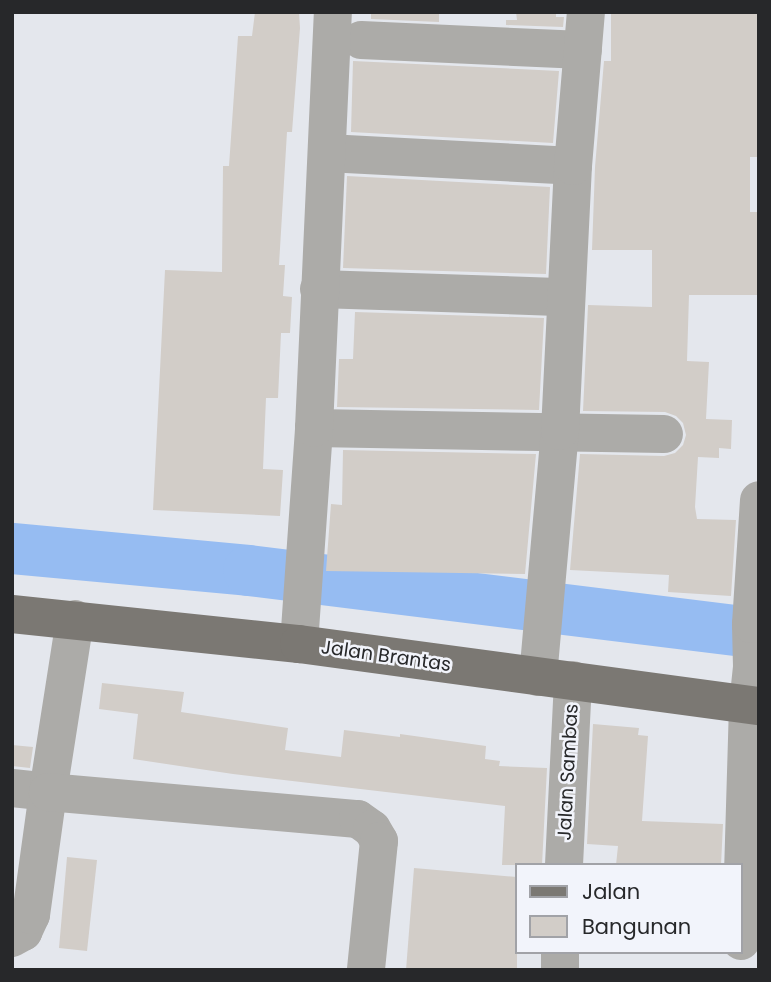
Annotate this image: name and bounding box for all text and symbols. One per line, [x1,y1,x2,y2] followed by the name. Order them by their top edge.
[320,636,452,676] street label: Jalan Brantas
[553,703,583,841] street label: Jalan Sambas
[516,863,743,954] legend
[582,877,640,906] text: Jalan
[582,912,691,941] text: Bangunan

